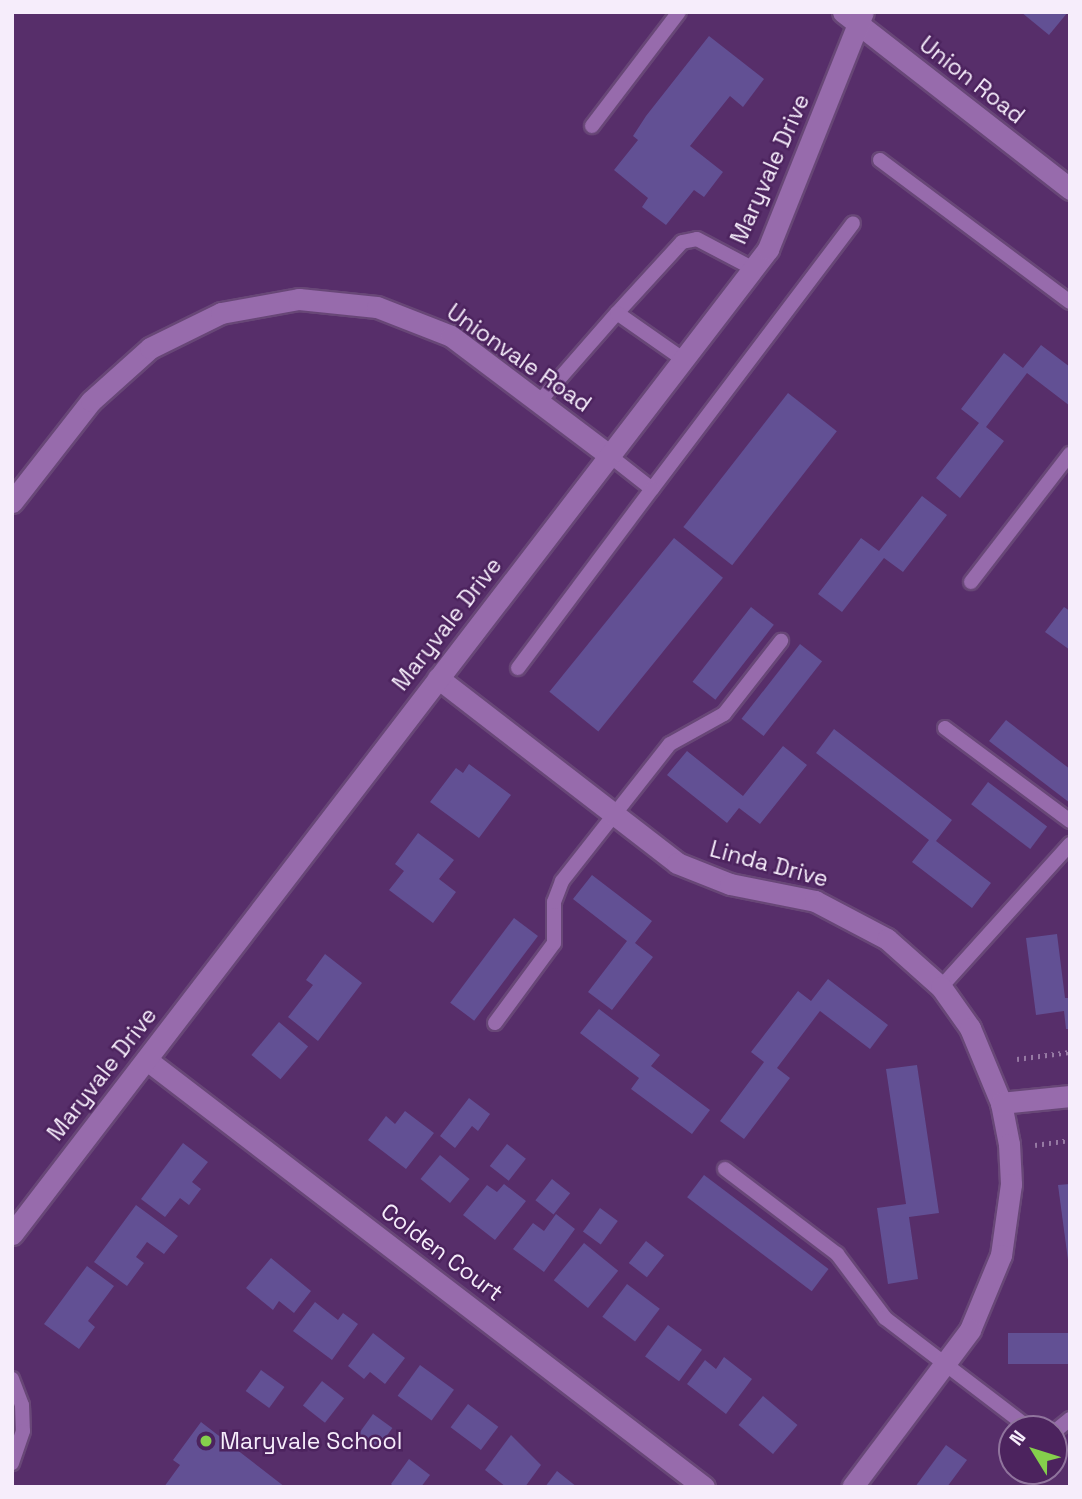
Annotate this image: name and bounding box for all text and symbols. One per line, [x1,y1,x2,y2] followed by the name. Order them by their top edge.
[914,30,1030,130] street label: Union Road
[725,90,815,248] street label: Maryvale Drive
[442,298,596,418] street label: Unionvale Road
[386,552,508,696] street label: Maryvale Drive
[707,835,831,893] street label: Linda Drive
[41,1002,163,1146] street label: Maryvale Drive
[376,1197,508,1307] street label: Colden Court
[998,1415,1068,1485] north arrow
[1004,1425,1031,1451] text: N
[220,1427,402,1455] place label: Maryvale School
[198,1433,214,1449] marker: Maryvale School

